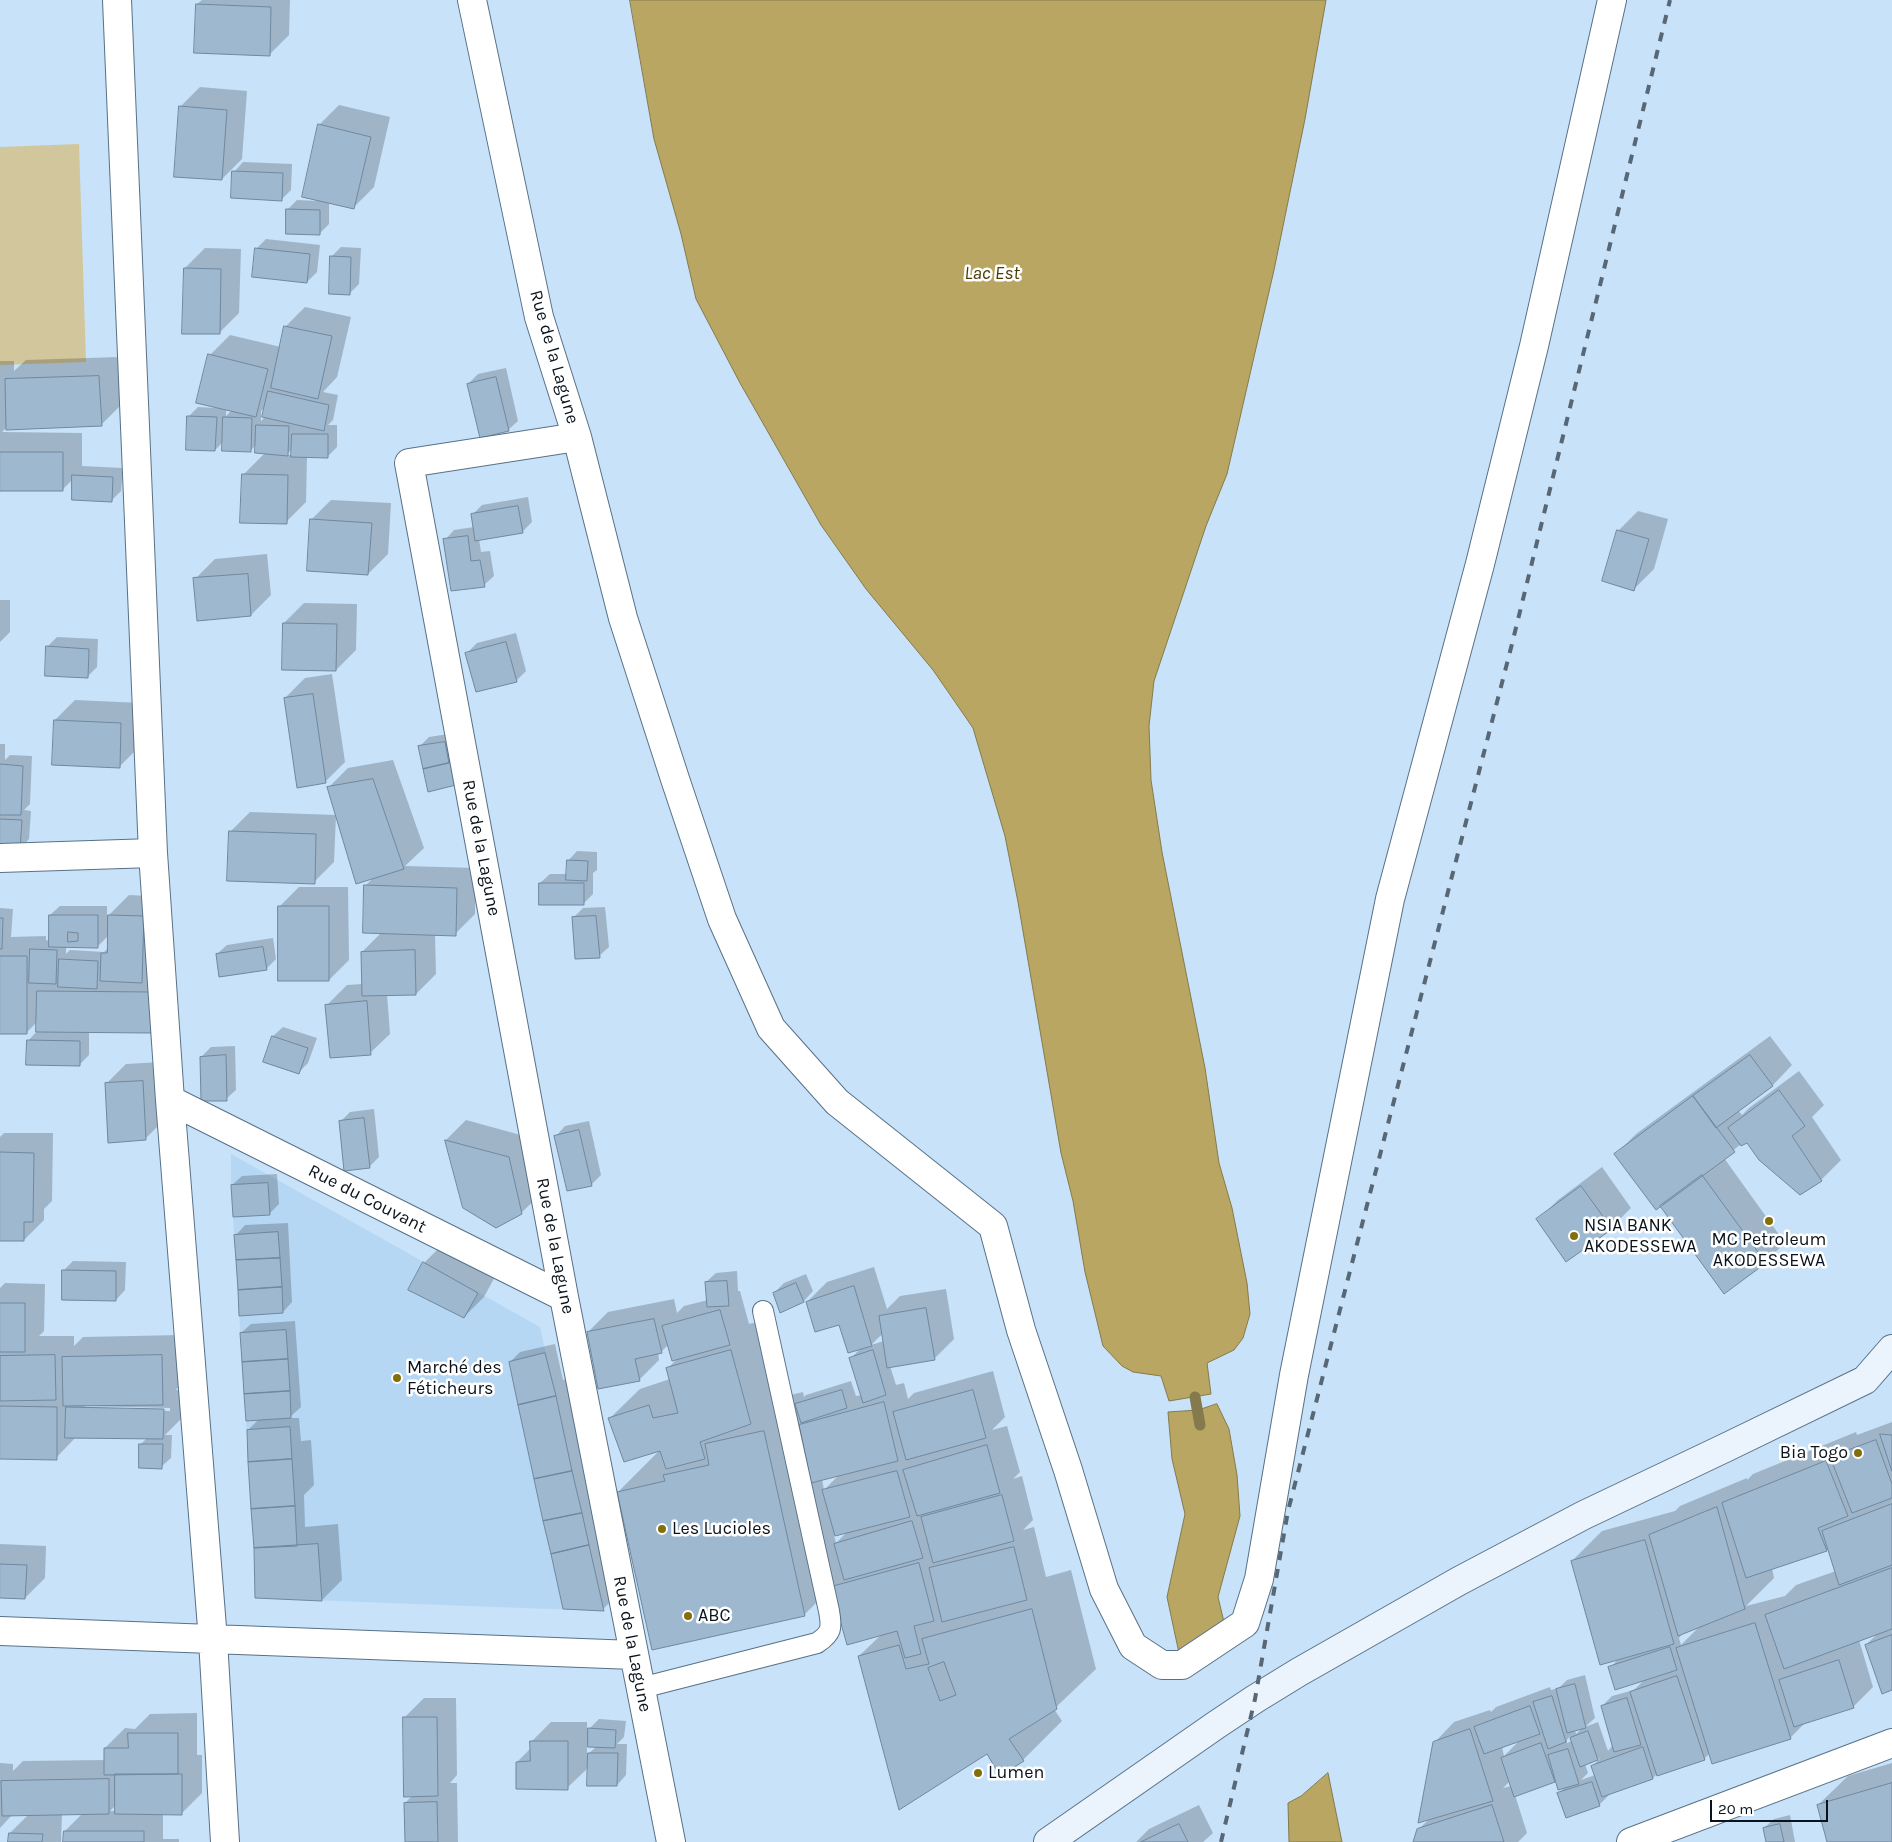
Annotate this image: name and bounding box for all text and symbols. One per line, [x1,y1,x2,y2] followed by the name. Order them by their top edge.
[964,263,1020,285] water label: Lac Est
[525,288,583,426] street label: Rue de la Lagune
[457,778,505,918] street label: Rue de la Lagune
[304,1160,430,1238] street label: Rue du Couvant
[531,1176,579,1316] street label: Rue de la Lagune
[1584,1215,1697,1258] place label: NSIA BANK AKODESSEWA
[1763,1215,1775,1227] marker: MC Petroleum AKODESSEWA
[1712,1229,1826,1272] place label: MC Petroleum AKODESSEWA
[1568,1230,1580,1242] marker: NSIA BANK AKODESSEWA
[407,1357,502,1400] place label: Marché des Féticheurs
[391,1372,403,1384] marker: Marché des Féticheurs
[1780,1442,1848,1464] place label: Bia Togo
[1852,1447,1864,1459] marker: Bia Togo
[672,1518,771,1540] place label: Les Lucioles
[656,1523,668,1535] marker: Les Lucioles
[608,1574,656,1714] street label: Rue de la Lagune
[698,1605,731,1627] place label: ABC
[682,1610,694,1622] marker: ABC
[988,1762,1044,1784] place label: Lumen
[972,1767,984,1779] marker: Lumen
[1712,1790,1830,1822] scale bar
[1718,1800,1753,1818] text: 20 m

